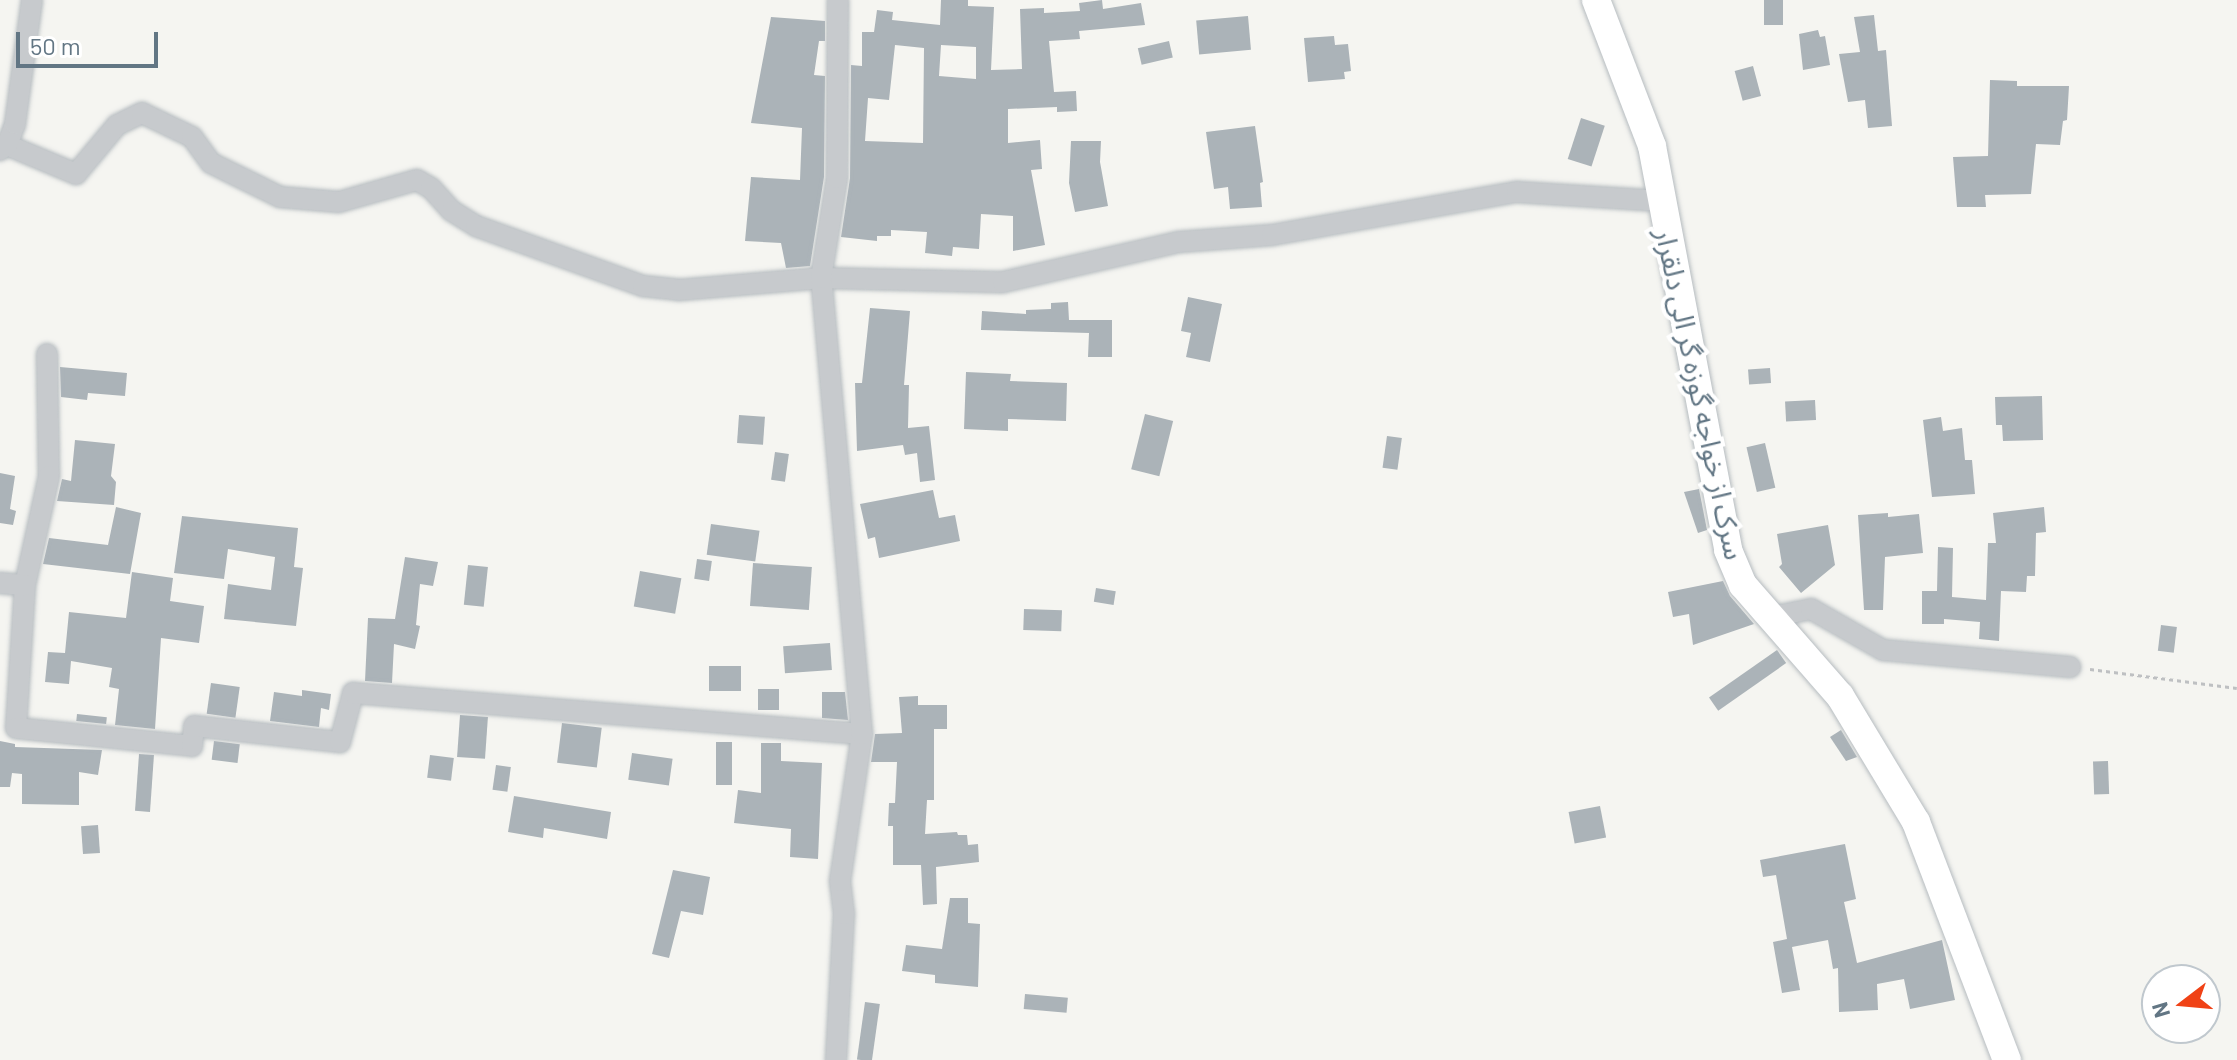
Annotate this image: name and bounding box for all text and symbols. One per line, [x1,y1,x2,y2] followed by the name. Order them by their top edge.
[20,16,162,66] scale bar
[30,31,81,60] text: 50 m
[1649,225,1753,563] street label: سرک از خواجه گوزه گر الی دلقرار
[2141,964,2221,1044] north arrow
[2145,999,2174,1021] text: N

